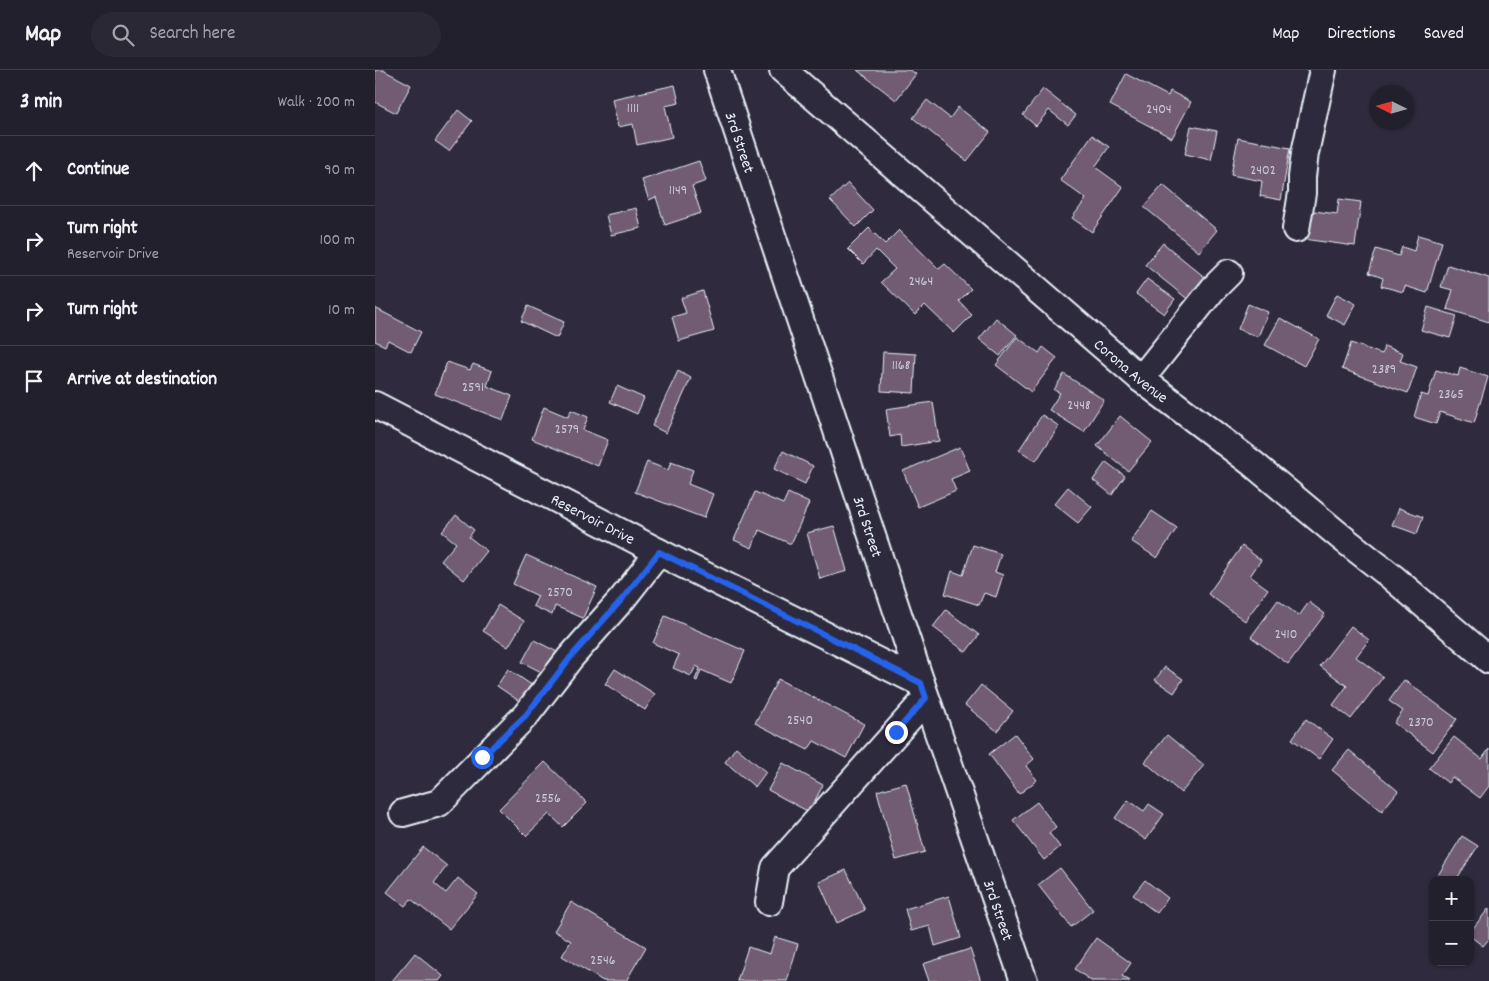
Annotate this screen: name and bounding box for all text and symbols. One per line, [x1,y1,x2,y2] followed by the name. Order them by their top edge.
[91,12,441,57] search box
[25,18,61,52] text: Map
[109,21,137,49] icon: search
[149,21,235,48] text: Search here
[1272,22,1299,47] text: Map
[1327,22,1396,47] text: Directions
[1424,22,1464,47] text: Saved
[1369,85,1414,130] north arrow
[20,88,62,118] text: 3 min
[278,91,355,114] text: Walk · 200 m
[627,99,639,119] house number: 1111
[1146,100,1172,120] house number: 2404
[718,109,760,177] street label: 3rd Street
[20,157,48,185] icon: ahead
[67,157,129,184] text: Continue
[324,159,355,182] text: 90 m
[1250,161,1276,181] house number: 2402
[669,181,687,201] house number: 1149
[67,216,138,243] text: Turn right
[20,227,48,255] icon: right
[319,229,355,252] text: 100 m
[67,243,159,266] text: Reservoir Drive
[909,272,933,292] house number: 2464
[20,297,48,325] icon: right
[67,297,138,324] text: Turn right
[328,299,355,322] text: 10 m
[1088,334,1172,410] street label: Corona Avenue
[892,356,911,376] house number: 1168
[1372,360,1396,380] house number: 2389
[20,367,48,395] icon: arrive
[67,367,217,394] text: Arrive at destination
[462,378,484,398] house number: 2591
[1438,385,1464,405] house number: 2365
[1067,396,1091,416] house number: 2448
[555,420,579,440] house number: 2579
[546,489,638,552] street label: Reservoir Drive
[846,494,887,561] street label: 3rd Street
[547,583,573,603] house number: 2570
[1275,625,1297,645] house number: 2410
[787,711,813,731] house number: 2540
[1408,713,1434,733] house number: 2370
[885,721,908,744] route end
[471,746,494,769] route start
[535,789,561,809] house number: 2556
[1429,876,1474,966] map controls
[1429,876,1474,921] button: +
[976,877,1018,944] street label: 3rd Street
[1429,921,1474,966] button: −
[590,951,616,971] house number: 2546

